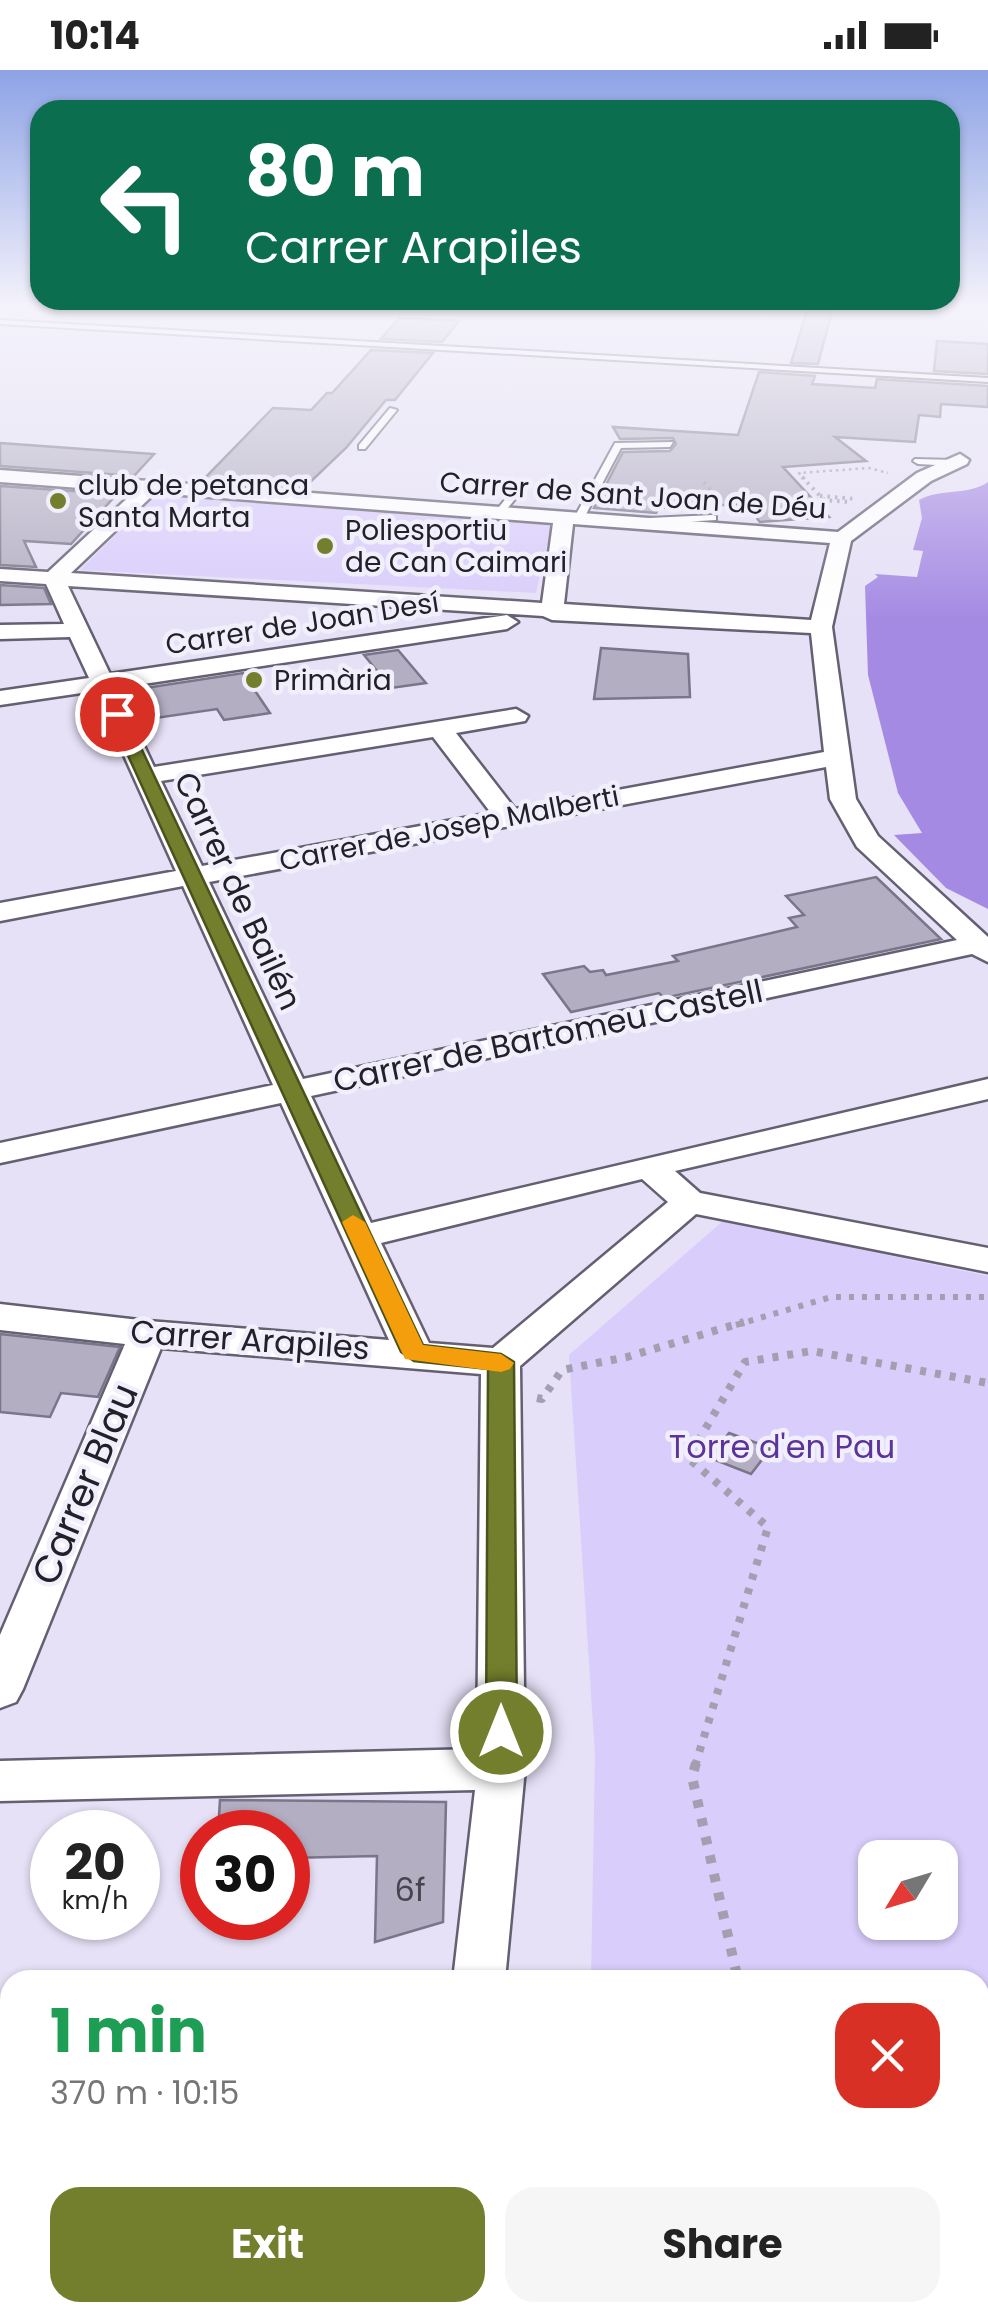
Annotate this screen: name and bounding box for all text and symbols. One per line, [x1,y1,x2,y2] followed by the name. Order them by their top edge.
[50,9,140,62] text: 10:14
[245,122,425,221] text: 80 m
[80,140,210,270] icon: left
[245,216,582,279] text: Carrer Arapiles
[438,463,828,528] street label: Carrer de Sant Joan de Déu
[78,466,309,537] place label: club de petanca Santa Marta
[47,490,69,512] marker: club de petanca Santa Marta
[345,511,567,582] place label: Poliesportiu de Can Caimari
[314,535,336,557] marker: Poliesportiu de Can Caimari
[163,583,442,664] street label: Carrer de Joan Desí
[274,661,392,700] place label: Primària
[243,669,265,691] marker: Primària
[75,672,160,757] pin
[90,687,145,742] icon: arrive
[164,764,313,1017] street label: Carrer de Bailén
[276,776,622,881] street label: Carrer de Josep Malberti
[329,968,767,1103] street label: Carrer de Bartomeu Castell
[129,1309,371,1370] street label: Carrer Arapiles
[18,1375,151,1593] street label: Carrer Blau
[669,1424,895,1469] park label: Torre d'en Pau
[449,1680,553,1784] position arrow
[180,1810,310,1940] speed limit sign: 30
[64,1827,126,1898] text: 20
[858,1840,958,1940] north arrow
[858,1840,958,1940] map controls
[395,1867,425,1912] house number: 6f
[62,1883,128,1918] text: km/h
[50,1989,207,2073] text: 1 min
[835,2003,940,2108] button: close
[50,2070,239,2115] text: 370 m · 10:15
[50,2187,485,2302] button: Exit
[505,2187,940,2302] button: Share

